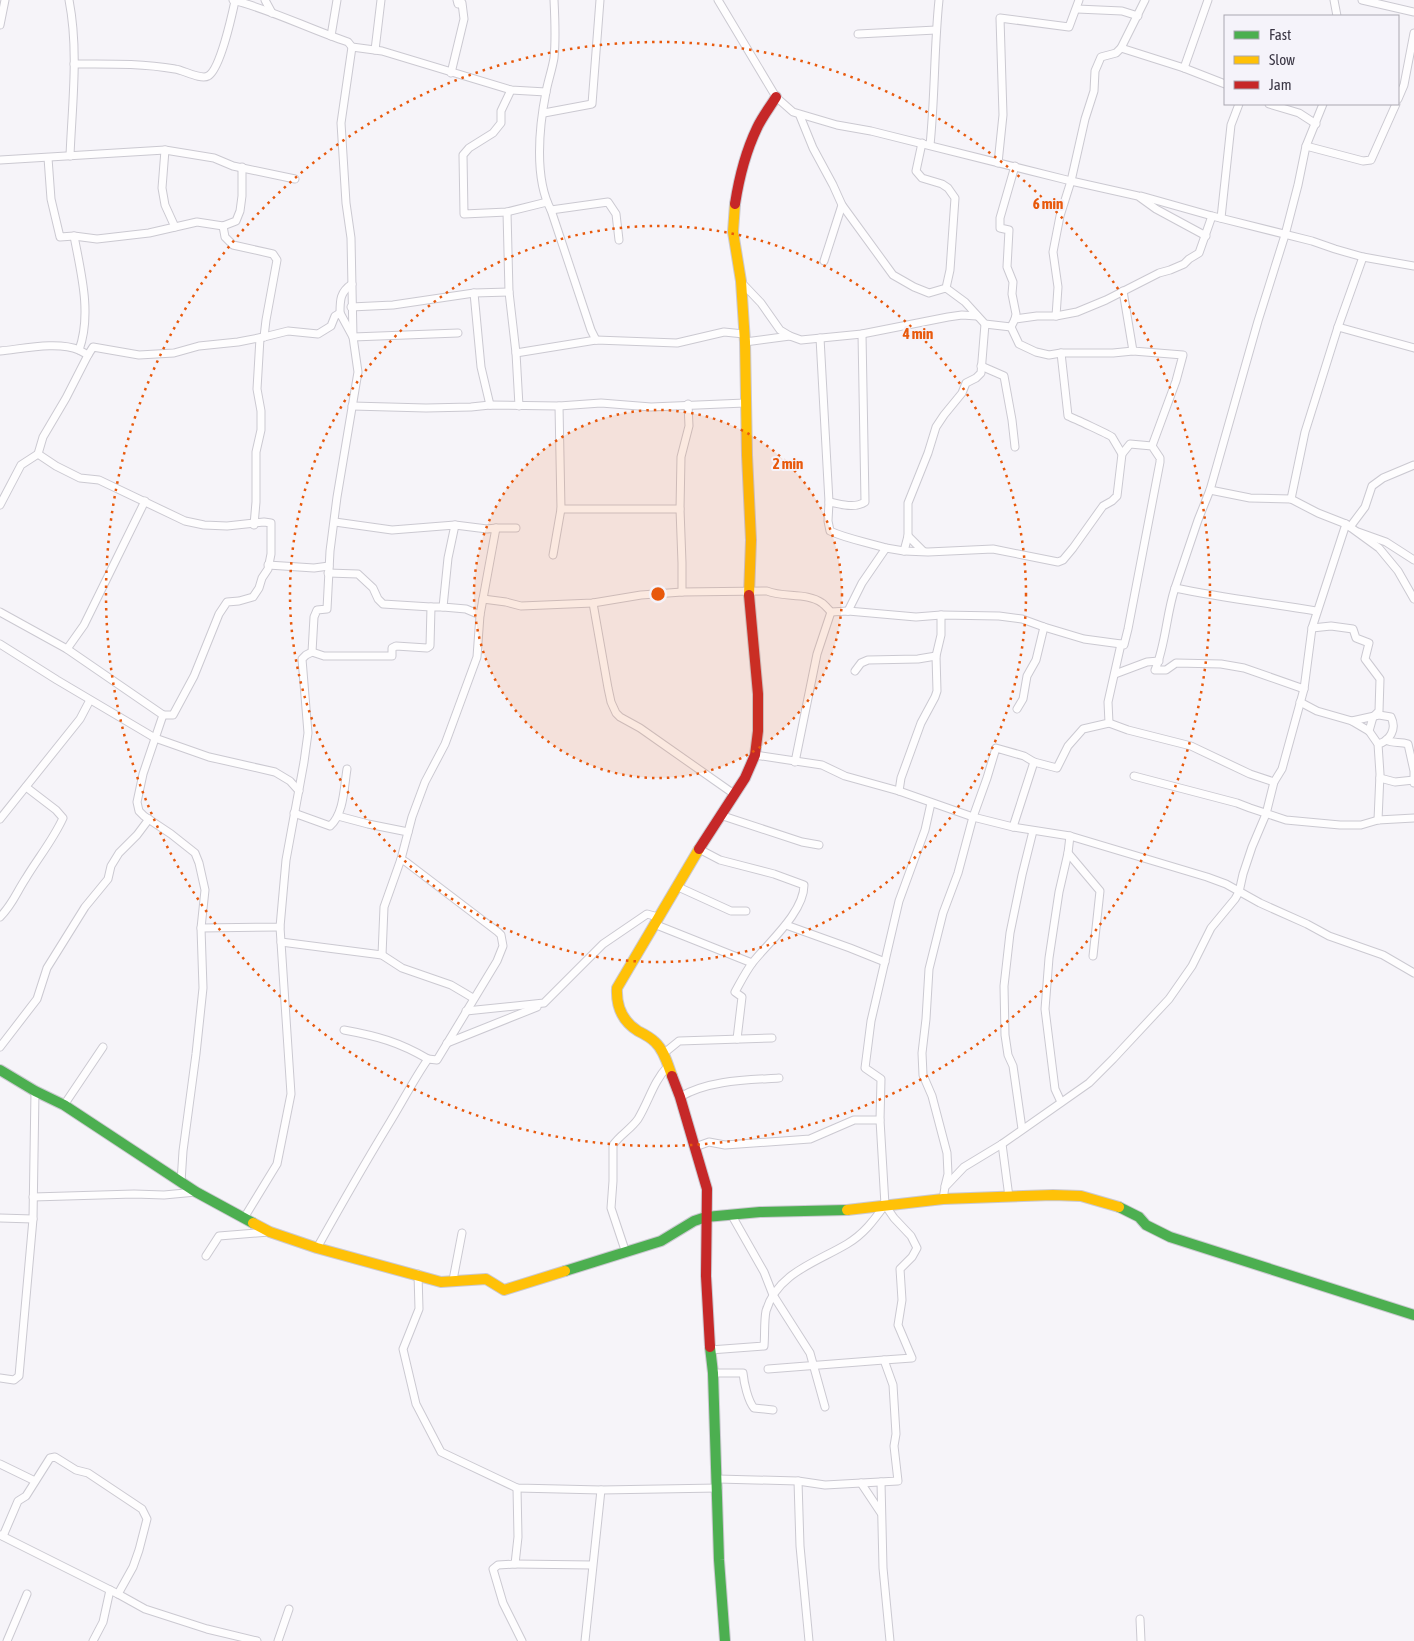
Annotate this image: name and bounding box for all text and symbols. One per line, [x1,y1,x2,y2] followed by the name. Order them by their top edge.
[1224,15,1399,105] legend
[1269,26,1291,43] text: Fast
[1269,51,1295,68] text: Slow
[1269,76,1292,93] text: Jam
[1033,195,1063,212] text: 6 min
[902,325,933,342] text: 4 min
[773,455,803,472] text: 2 min
[649,585,667,603] centre of rings

